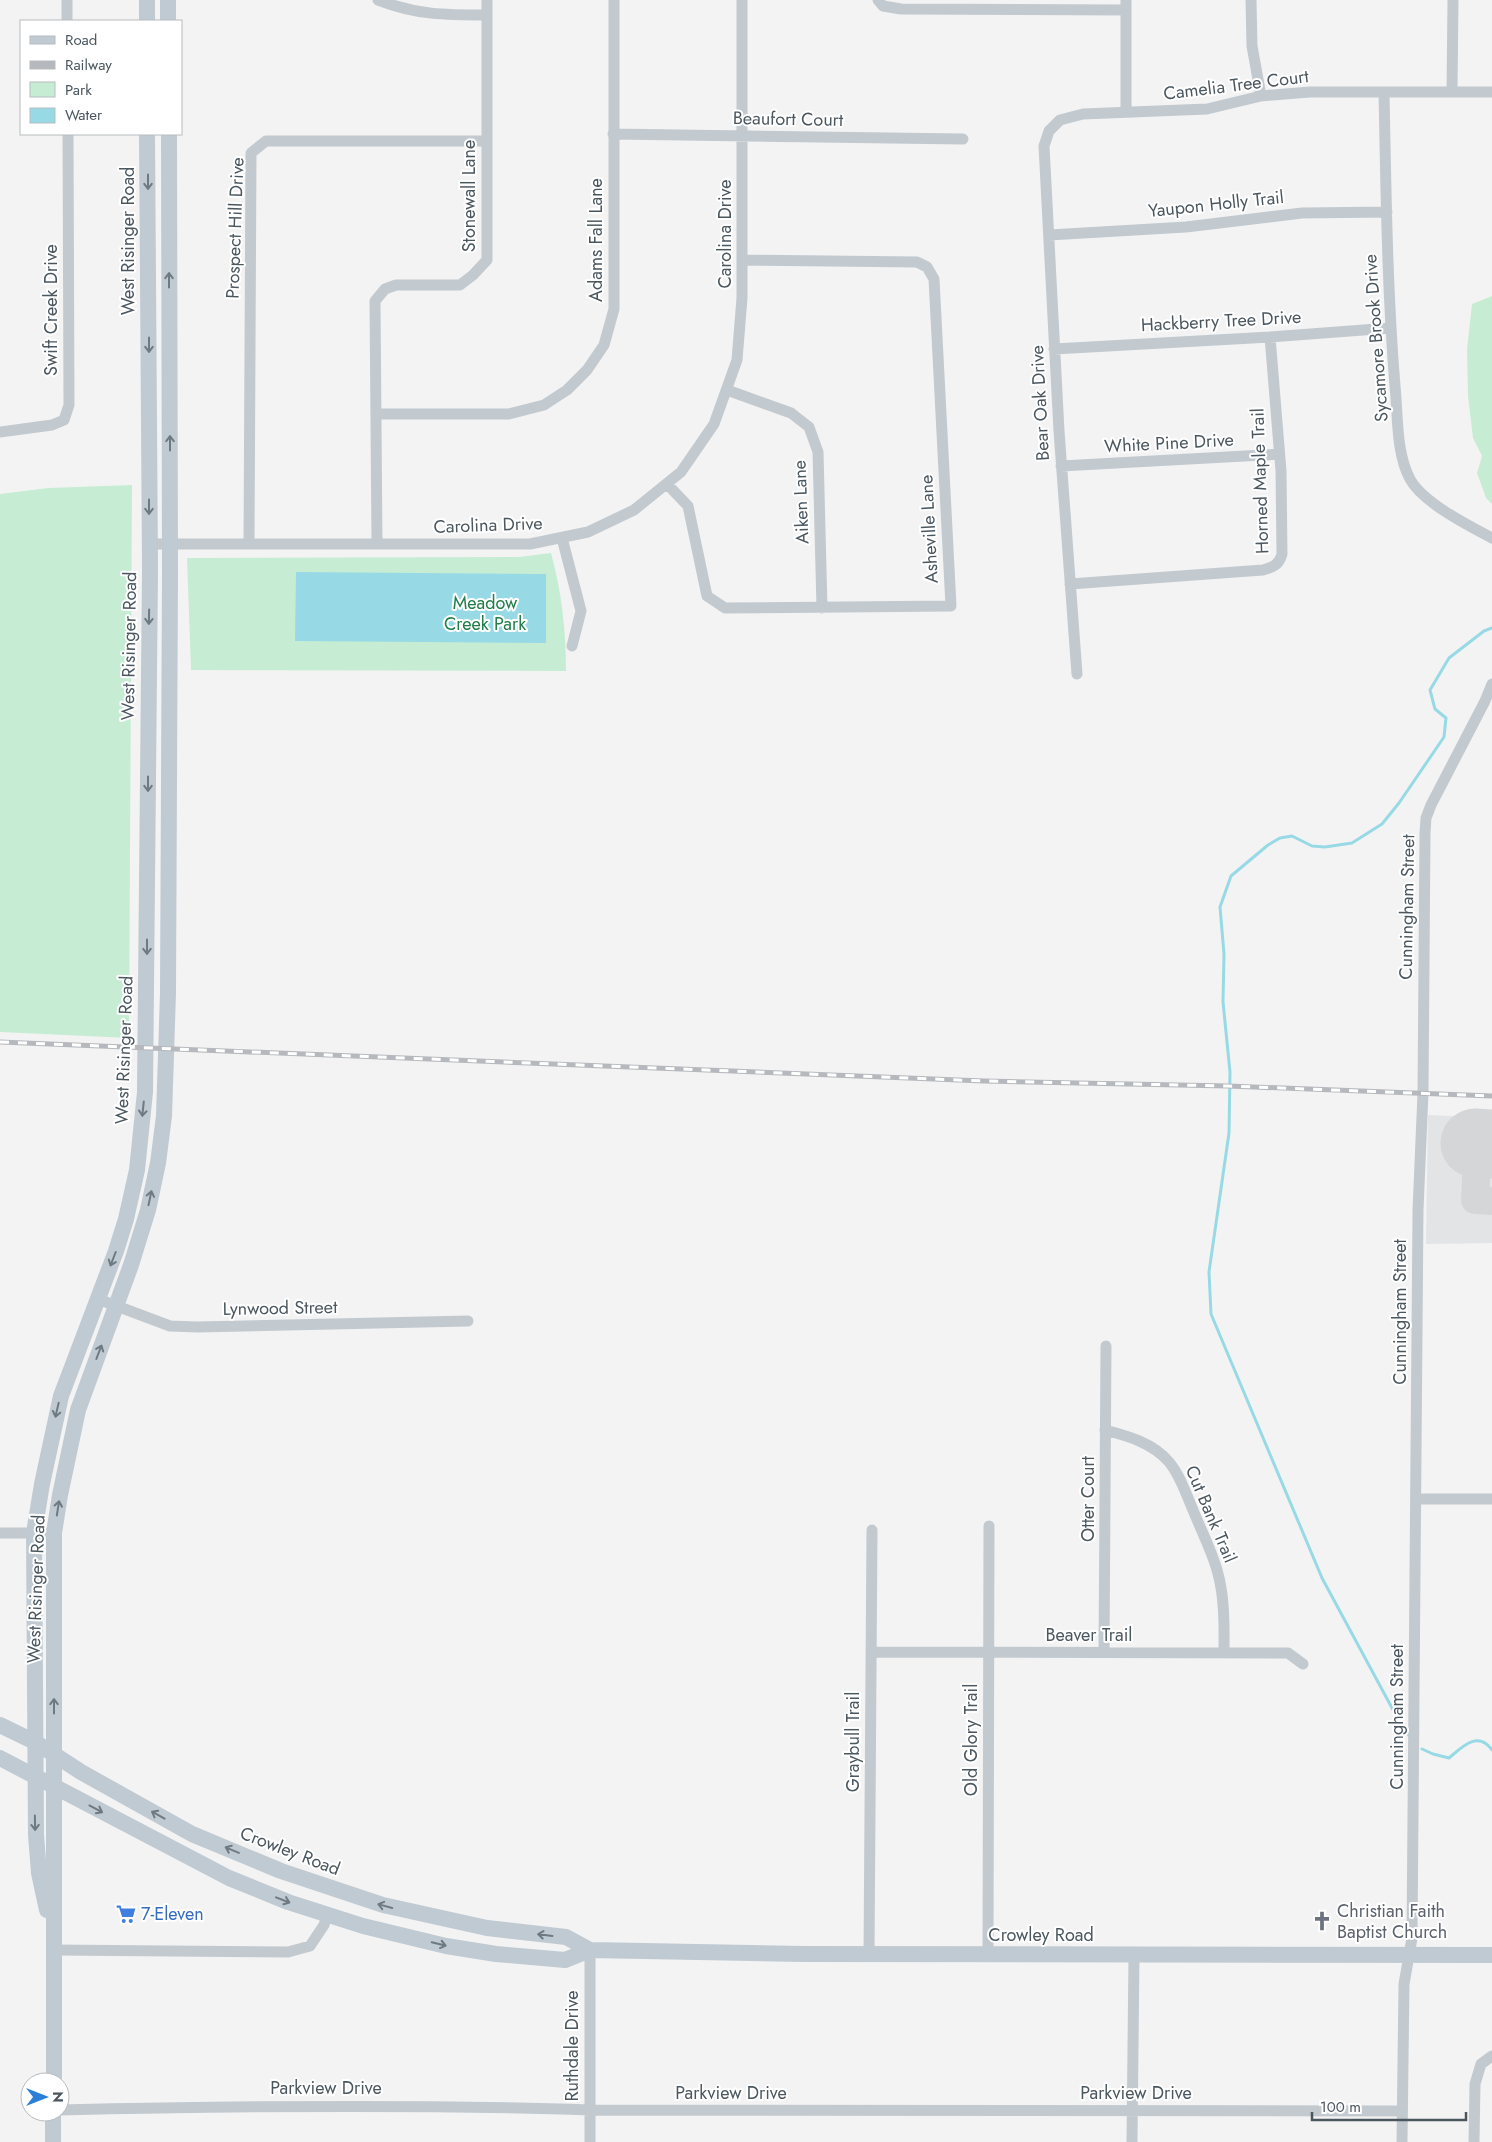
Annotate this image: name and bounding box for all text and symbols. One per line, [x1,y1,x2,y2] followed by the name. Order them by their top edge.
[20,20,182,135] legend
[65,29,97,51] text: Road
[65,54,112,76] text: Railway
[1162,63,1311,107] street label: Camelia Tree Court
[65,79,92,101] text: Park
[65,104,103,126] text: Water
[733,105,844,133] street label: Beaufort Court
[456,140,482,252] street label: Stonewall Lane
[220,157,250,299] street label: Prospect Hill Drive
[115,167,141,315] street label: West Risinger Road
[143,174,153,190] one-way arrow
[583,178,609,302] street label: Adams Fall Lane
[712,179,738,289] street label: Carolina Drive
[1147,184,1285,224] street label: Yaupon Holly Trail
[38,244,64,376] street label: Swift Creek Drive
[1357,253,1395,423] street label: Sycamore Brook Drive
[164,272,174,288] one-way arrow
[1140,304,1302,338] street label: Hackberry Tree Drive
[144,336,154,353] one-way arrow
[1024,345,1056,461] street label: Bear Oak Drive
[1244,408,1276,554] street label: Horned Maple Trail
[1104,427,1234,459] street label: White Pine Drive
[165,435,175,451] one-way arrow
[787,460,815,544] street label: Aiken Lane
[913,474,945,584] street label: Asheville Lane
[144,499,154,515] one-way arrow
[433,510,543,540] street label: Carolina Drive
[115,571,143,721] street label: West Risinger Road
[444,590,526,637] park label: Meadow Creek Park
[144,608,154,625] one-way arrow
[143,776,153,792] one-way arrow
[1393,833,1421,980] street label: Cunningham Street
[142,938,152,955] one-way arrow
[108,975,140,1125] street label: West Risinger Road
[138,1101,148,1117] one-way arrow
[146,1190,156,1206] one-way arrow
[1387,1239,1413,1385] street label: Cunningham Street
[108,1251,117,1267] one-way arrow
[222,1294,338,1322] street label: Lynwood Street
[95,1344,104,1360] one-way arrow
[52,1402,61,1418] one-way arrow
[1075,1455,1101,1542] street label: Otter Court
[1179,1461,1243,1567] street label: Cut Bank Trail
[53,1501,63,1517] one-way arrow
[20,1514,52,1664] street label: West Risinger Road
[1046,1622,1132,1648] street label: Beaver Trail
[1384,1644,1410,1790] street label: Cunningham Street
[958,1684,984,1796] street label: Old Glory Trail
[840,1692,866,1792] street label: Graybull Trail
[49,1698,59,1714] one-way arrow
[88,1804,103,1814] one-way arrow
[151,1810,166,1820] one-way arrow
[30,1814,40,1831] one-way arrow
[236,1820,344,1882] street label: Crowley Road
[225,1845,240,1855] one-way arrow
[275,1896,290,1905] one-way arrow
[1337,1898,1447,1945] place label: Christian Faith Baptist Church
[377,1900,393,1910] one-way arrow
[141,1901,204,1927] place label: 7-Eleven
[115,1903,137,1925] supermarket icon: 7-Eleven
[1311,1910,1333,1932] church icon: Christian Faith Baptist Church
[988,1922,1094,1948] street label: Crowley Road
[537,1930,553,1940] one-way arrow
[431,1940,447,1949] one-way arrow
[559,1990,585,2102] street label: Ruthdale Drive
[20,2072,70,2122] north arrow
[270,2075,382,2101] street label: Parkview Drive
[675,2080,787,2106] street label: Parkview Drive
[1080,2080,1192,2106] street label: Parkview Drive
[1312,2090,1466,2122] scale bar
[48,2091,68,2103] text: N
[1320,2096,1361,2118] text: 100 m

